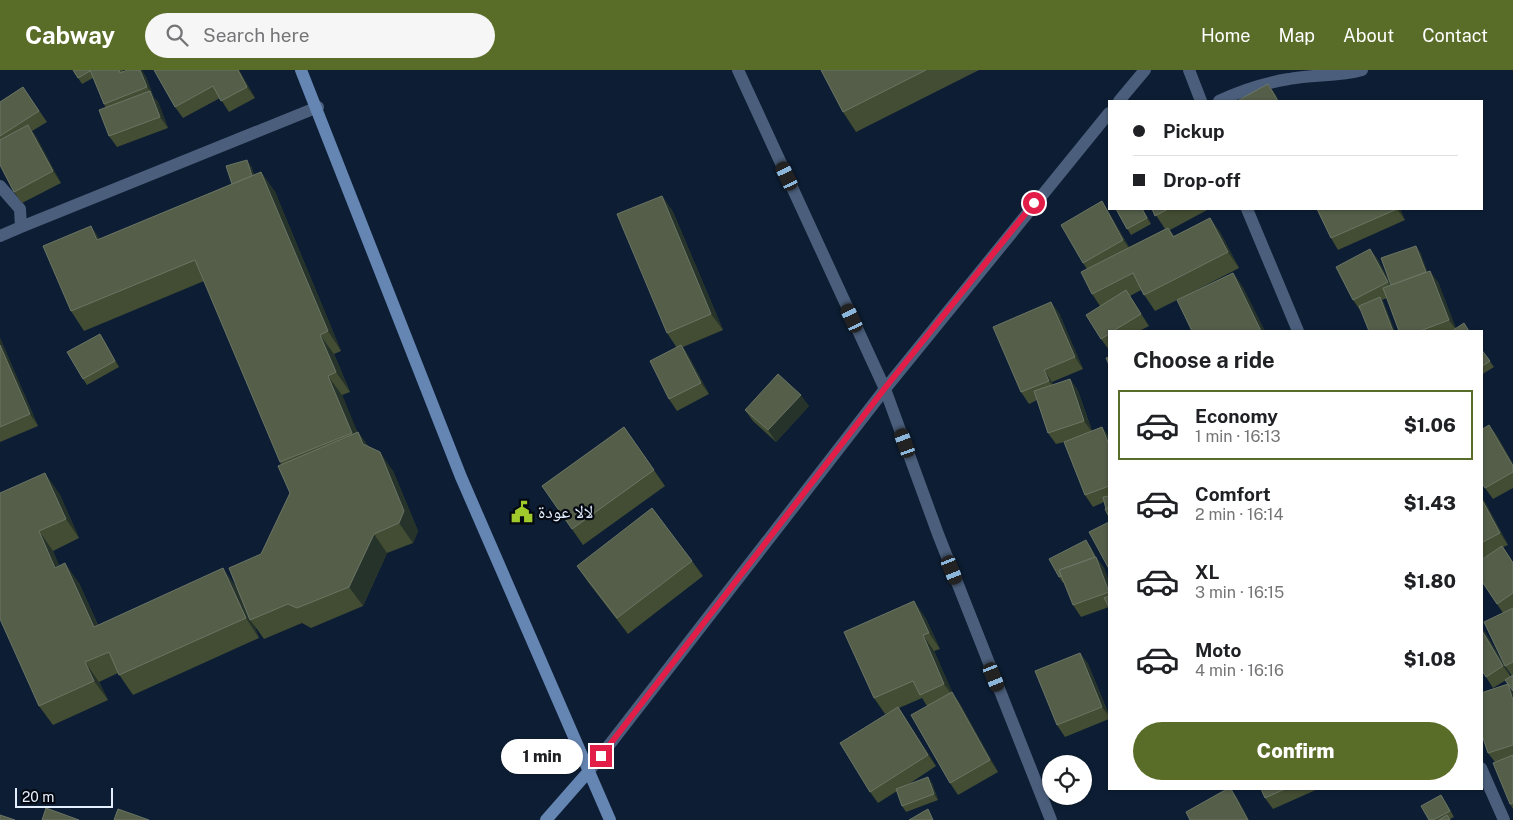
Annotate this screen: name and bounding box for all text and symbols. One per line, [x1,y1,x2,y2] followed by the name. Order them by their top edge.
[145,13,495,58] search box
[25,21,115,49] text: Cabway
[163,21,191,49] icon: search
[203,24,310,46] text: Search here
[1201,25,1251,46] text: Home
[1279,25,1315,46] text: Map
[1343,25,1394,46] text: About
[1422,25,1488,46] text: Contact
[1163,120,1225,142] text: Pickup
[773,159,800,193] car
[1163,169,1240,191] text: Drop-off
[1023,192,1045,214] route start
[838,301,865,335] car
[1133,347,1275,373] text: Choose a ride
[1135,403,1180,448] icon: car
[1195,405,1278,427] text: Economy
[1404,414,1456,436] text: $1.06
[892,426,917,460] car
[1195,427,1281,446] text: 1 min · 16:13
[1135,481,1180,526] icon: car
[1195,483,1271,505] text: Comfort
[1403,492,1456,514] text: $1.43
[509,499,535,525] public building icon: لالا عودة
[538,501,593,522] place label: لالا عودة
[1195,505,1284,524] text: 2 min · 16:14
[939,553,964,587] car
[1135,559,1180,604] icon: car
[1195,561,1220,583] text: XL
[1404,570,1456,592] text: $1.80
[1195,583,1284,602] text: 3 min · 16:15
[1135,637,1180,682] icon: car
[1195,639,1241,661] text: Moto
[1404,648,1456,670] text: $1.08
[981,660,1006,694] car
[1195,661,1284,680] text: 4 min · 16:16
[1133,722,1458,780] button: Confirm
[501,738,584,774] callout: 1 min
[590,745,612,767] route end
[522,747,562,766] text: 1 min
[1042,755,1092,805] map controls
[1042,755,1092,805] button: locate
[15,785,112,808] scale bar
[22,789,54,805] text: 20 m

